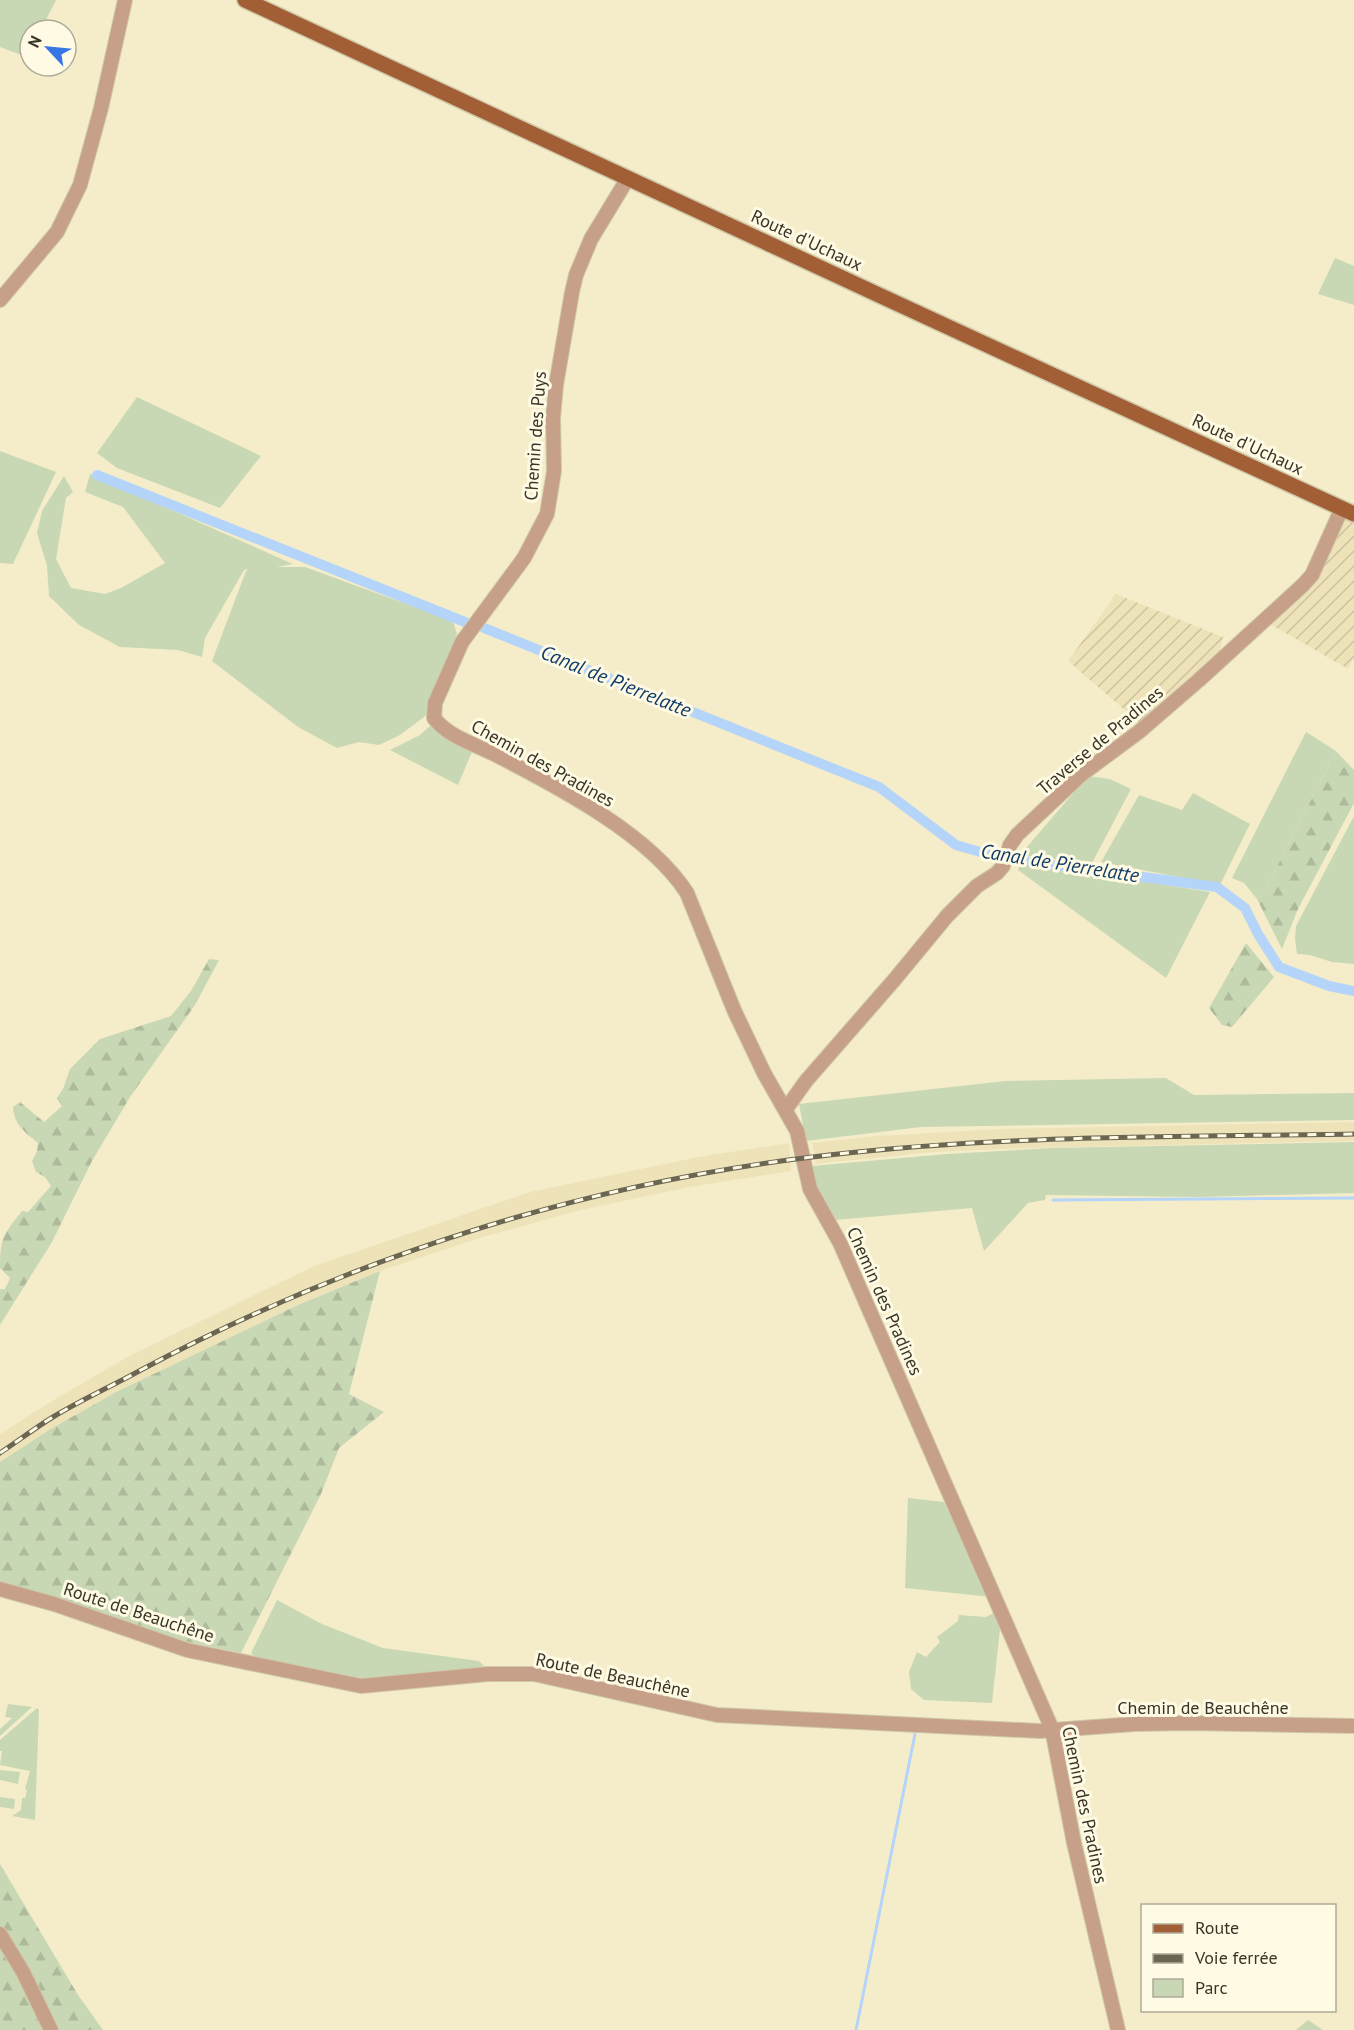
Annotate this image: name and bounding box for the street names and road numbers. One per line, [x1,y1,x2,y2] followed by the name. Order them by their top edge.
[748,204,866,276] street label: Route d'Uchaux
[519,371,551,501] street label: Chemin des Puys
[1189,408,1307,480] street label: Route d'Uchaux
[1032,681,1168,799] street label: Traverse de Pradines
[467,714,619,812] street label: Chemin des Pradines
[842,1223,928,1379] street label: Chemin des Pradines
[61,1577,217,1647] street label: Route de Beauchêne
[534,1647,692,1703] street label: Route de Beauchêne
[1117,1696,1289,1719] street label: Chemin de Beauchêne
[1057,1724,1113,1886] street label: Chemin des Pradines

